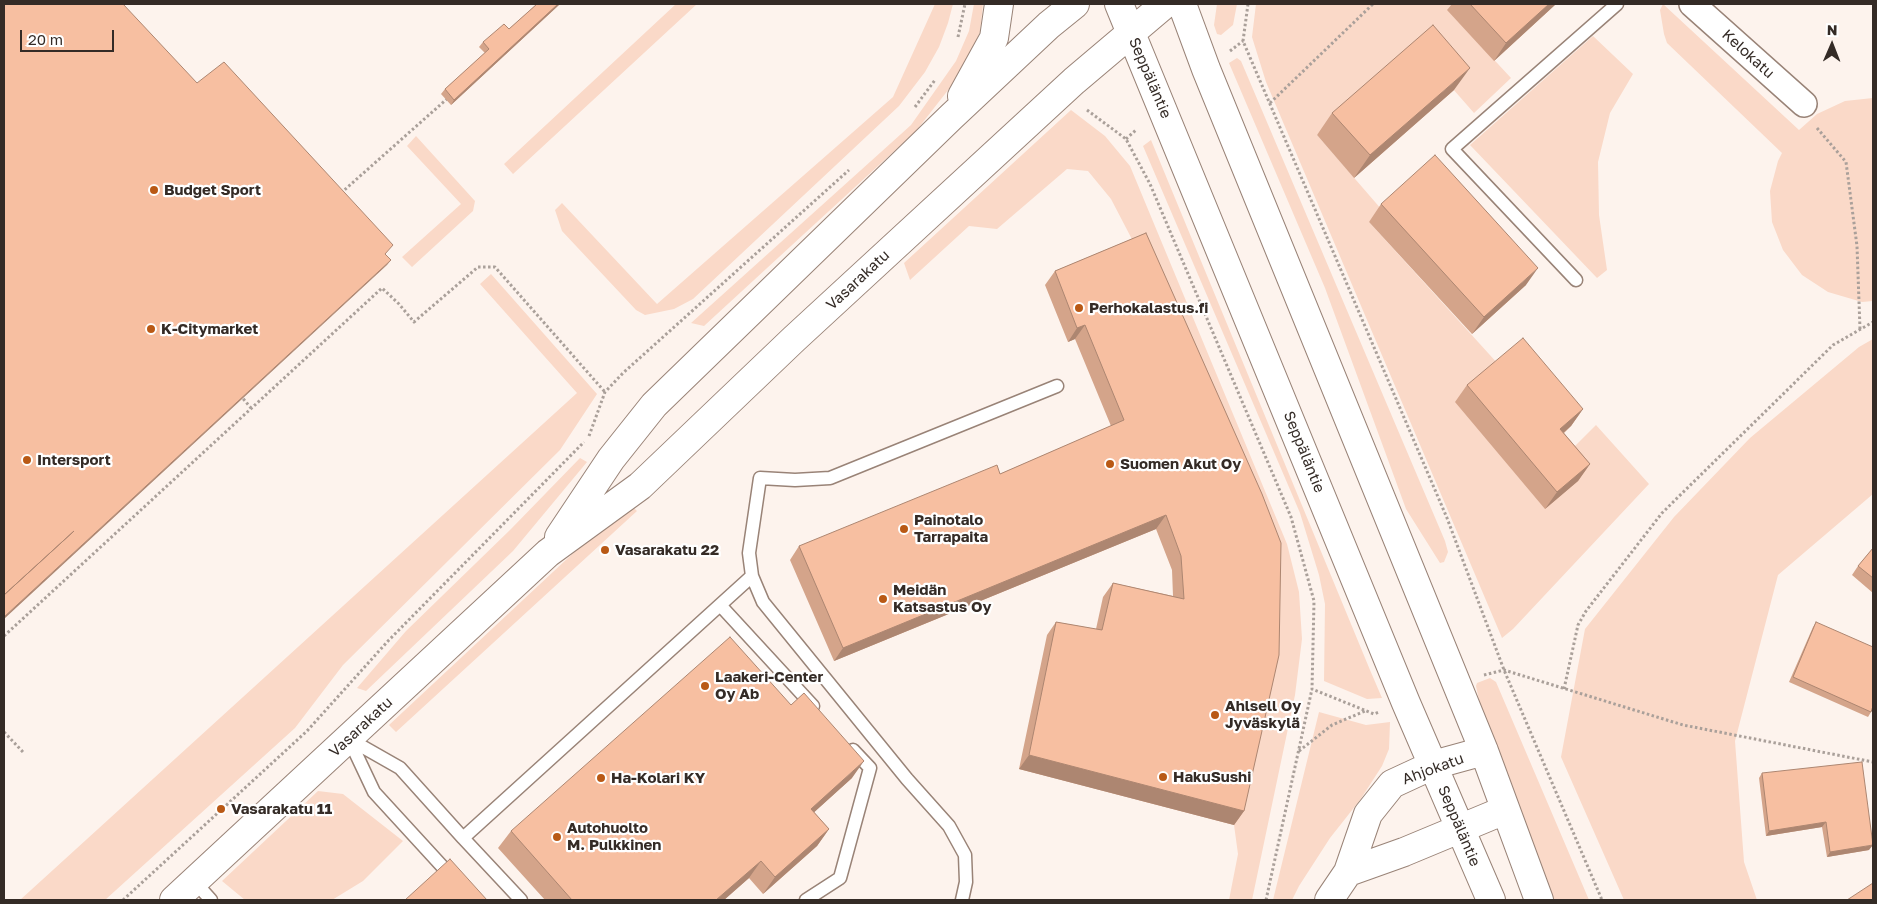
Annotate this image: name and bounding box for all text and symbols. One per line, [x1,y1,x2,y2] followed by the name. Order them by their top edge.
[22,20,116,52] scale bar
[1807,20,1857,70] north arrow
[1827,21,1838,38] text: N
[1718,26,1778,82] street label: Kelokatu
[28,30,63,48] text: 20 m
[1125,35,1175,121] street label: Seppäläntie
[164,181,261,199] place label: Budget Sport
[148,184,160,196] marker: Budget Sport
[823,246,893,314] street label: Vasarakatu
[1089,299,1208,317] place label: Perhokalastus.fi
[1073,302,1085,314] marker: Perhokalastus.fi
[161,320,258,338] place label: K-Citymarket
[145,323,157,335] marker: K-Citymarket
[1279,409,1329,495] street label: Seppäläntie
[37,451,111,469] place label: Intersport
[21,454,33,466] marker: Intersport
[1120,455,1241,473] place label: Suomen Akut Oy
[1104,458,1116,470] marker: Suomen Akut Oy
[914,511,988,546] place label: Painotalo Tarrapaita
[898,523,910,535] marker: Painotalo Tarrapaita
[615,541,719,559] place label: Vasarakatu 22
[599,544,611,556] marker: Vasarakatu 22
[893,581,991,616] place label: Meidän Katsastus Oy
[877,593,889,605] marker: Meidän Katsastus Oy
[715,668,823,703] place label: Laakeri-Center Oy Ab
[699,680,711,692] marker: Laakeri-Center Oy Ab
[326,693,396,761] street label: Vasarakatu
[1225,697,1301,732] place label: Ahlsell Oy Jyväskylä
[1209,709,1221,721] marker: Ahlsell Oy Jyväskylä
[1400,750,1466,788] street label: Ahjokatu
[1173,768,1251,786] place label: HakuSushi
[611,769,705,787] place label: Ha-Kolari KY
[1157,771,1169,783] marker: HakuSushi
[595,772,607,784] marker: Ha-Kolari KY
[1434,783,1484,869] street label: Seppäläntie
[231,800,332,818] place label: Vasarakatu 11
[215,803,227,815] marker: Vasarakatu 11
[567,819,661,854] place label: Autohuolto M. Pulkkinen
[551,831,563,843] marker: Autohuolto M. Pulkkinen

